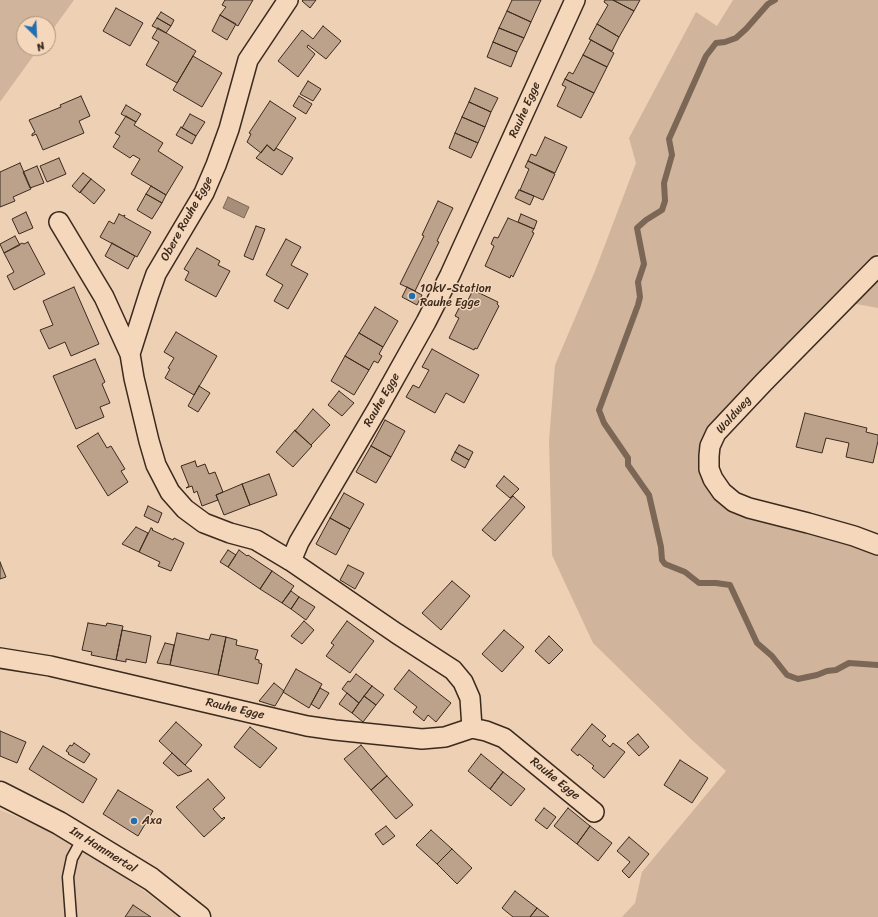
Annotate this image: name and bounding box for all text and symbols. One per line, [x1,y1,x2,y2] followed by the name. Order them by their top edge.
[16,16,56,56] north arrow
[33,36,48,57] text: N
[506,80,544,140] street label: Rauhe Egge
[158,174,216,264] street label: Obere Rauhe Egge
[420,282,491,310] place label: 10kV-Station Rauhe Egge
[407,291,417,301] marker: 10kV-Station Rauhe Egge
[361,370,403,430] street label: Rauhe Egge
[713,393,755,437] street label: Waldweg
[204,695,266,723] street label: Rauhe Egge
[527,755,583,803] street label: Rauhe Egge
[142,814,162,828] place label: Axa
[129,816,139,826] marker: Axa
[67,824,139,876] street label: Im Hammertal

